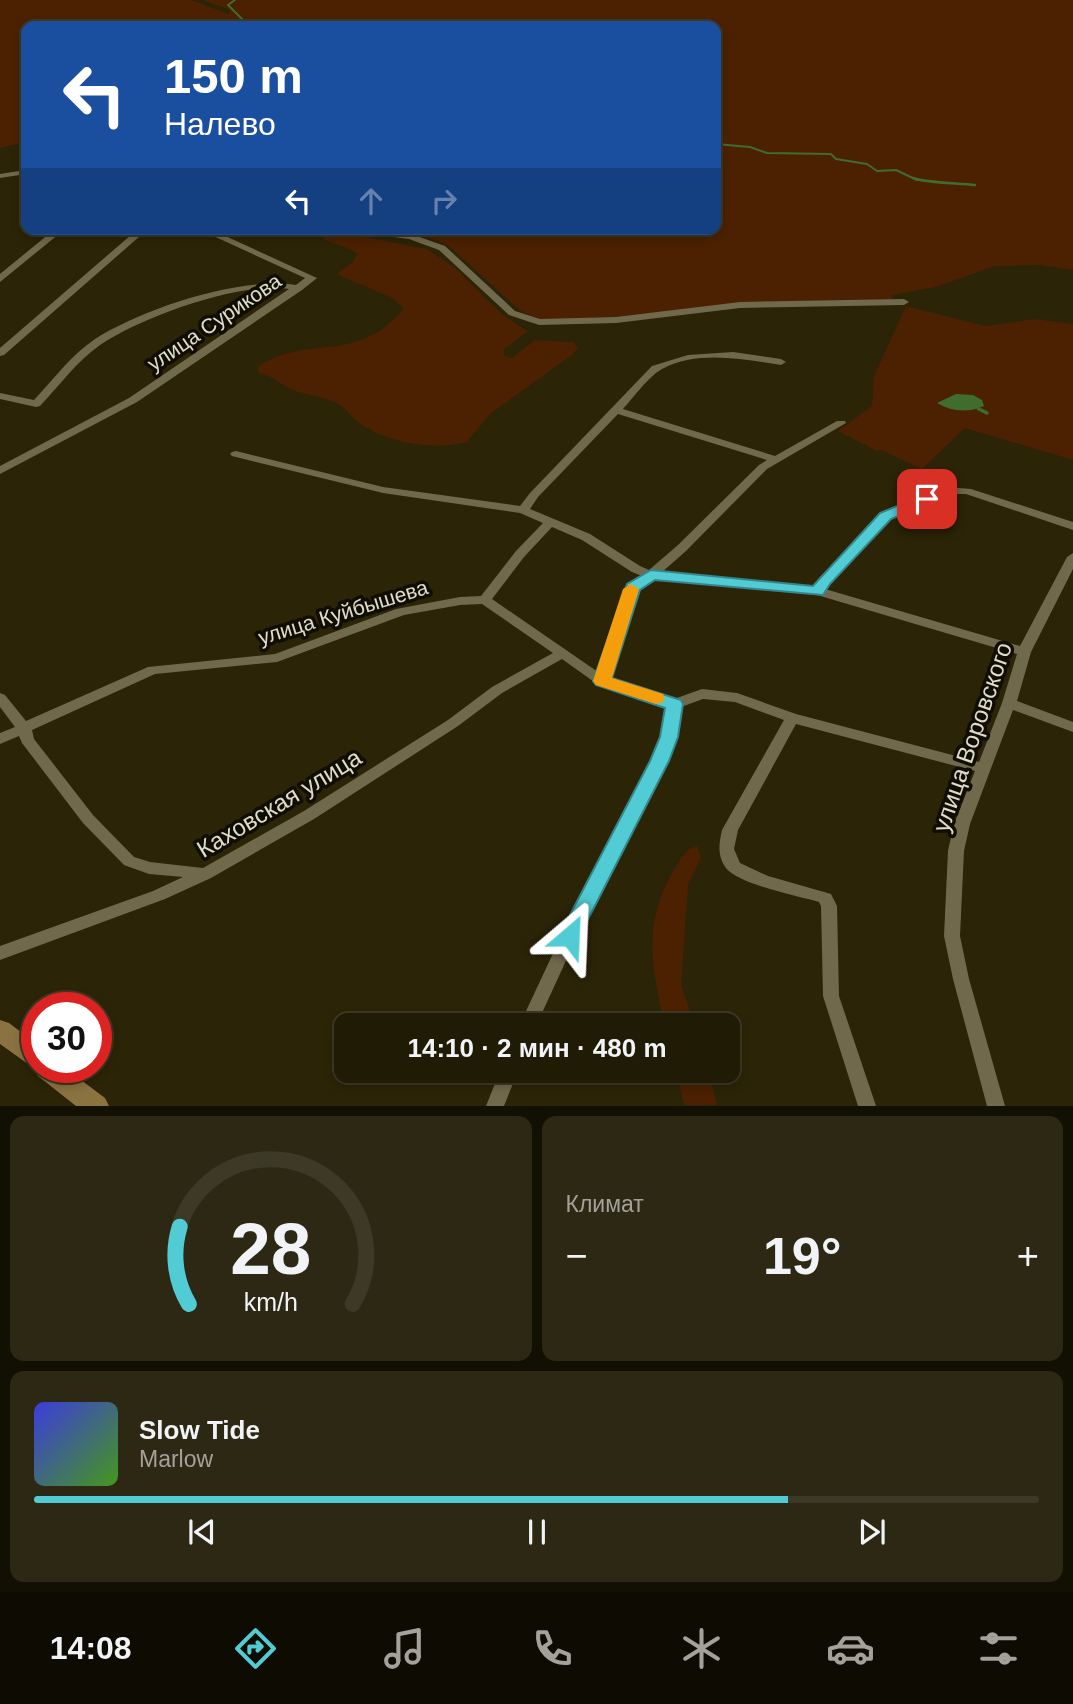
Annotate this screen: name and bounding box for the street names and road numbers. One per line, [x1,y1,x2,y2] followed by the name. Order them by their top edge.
[143,269,285,375] street label: улица Сурикова
[255,575,431,649] street label: улица Куйбышева
[927,639,1017,835] street label: улица Воровского
[192,743,367,863] street label: Каховская улица

